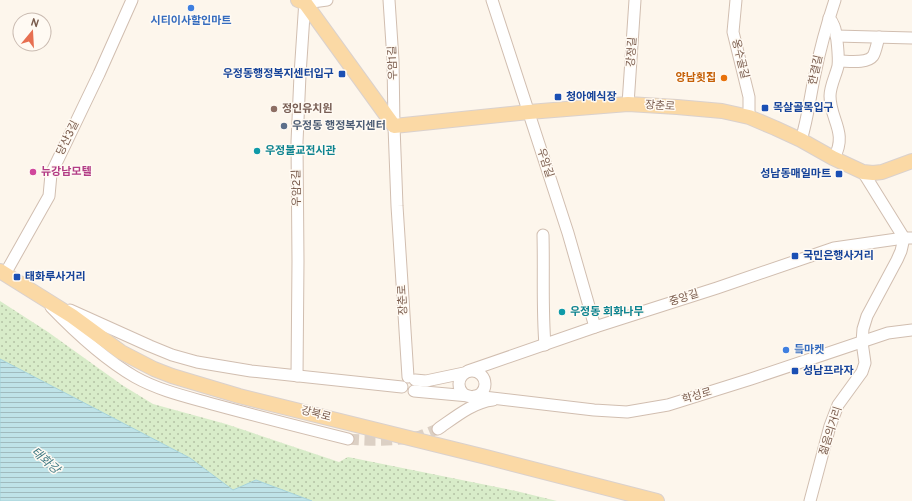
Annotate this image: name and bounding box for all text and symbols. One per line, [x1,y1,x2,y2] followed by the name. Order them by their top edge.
[186,3,196,13] marker: 시티이사할인마트
[12,12,52,52] north arrow
[151,14,231,28] place label: 시티이사할인마트
[29,16,41,31] text: N
[624,36,640,68] street label: 강정길
[728,38,752,80] street label: 옹수골길
[385,46,401,80] street label: 우암1길
[806,54,826,86] street label: 한결길
[223,67,334,81] place label: 우정동행정복지센터입구
[337,69,347,79] marker: 우정동행정복지센터입구
[676,71,716,85] place label: 양남횟집
[719,73,729,83] marker: 양남횟집
[566,90,617,104] place label: 청아예식장
[553,92,563,102] marker: 청아예식장
[644,98,676,114] street label: 장춘로
[773,101,834,115] place label: 목살골목입구
[282,102,333,116] place label: 정인유치원
[760,103,770,113] marker: 목살골목입구
[269,104,279,114] marker: 정인유치원
[54,118,82,158] street label: 당산3길
[292,119,386,133] place label: 우정동 행정복지센터
[279,121,289,131] marker: 우정동 행정복지센터
[265,144,336,158] place label: 우정불교전시관
[252,146,262,156] marker: 우정불교전시관
[534,146,556,180] street label: 우암길
[41,165,92,179] place label: 뉴강남모텔
[28,167,38,177] marker: 뉴강남모텔
[760,167,831,181] place label: 성남동매일마트
[290,169,304,207] street label: 우암2길
[834,169,844,179] marker: 성남동매일마트
[803,249,874,263] place label: 국민은행사거리
[790,251,800,261] marker: 국민은행사거리
[25,270,86,284] place label: 태화루사거리
[12,272,22,282] marker: 태화루사거리
[395,284,411,316] street label: 장춘로
[667,287,701,309] street label: 중앙길
[570,305,644,319] place label: 우정동 회화나무
[557,307,567,317] marker: 우정동 회화나무
[794,343,824,357] place label: 듴마켓
[781,345,791,355] marker: 듴마켓
[803,364,854,378] place label: 성남프라자
[790,366,800,376] marker: 성남프라자
[680,385,714,407] street label: 학성로
[300,404,332,424] street label: 강북로
[817,405,845,457] street label: 젊음의거리
[27,444,64,479] water label: 태화강

